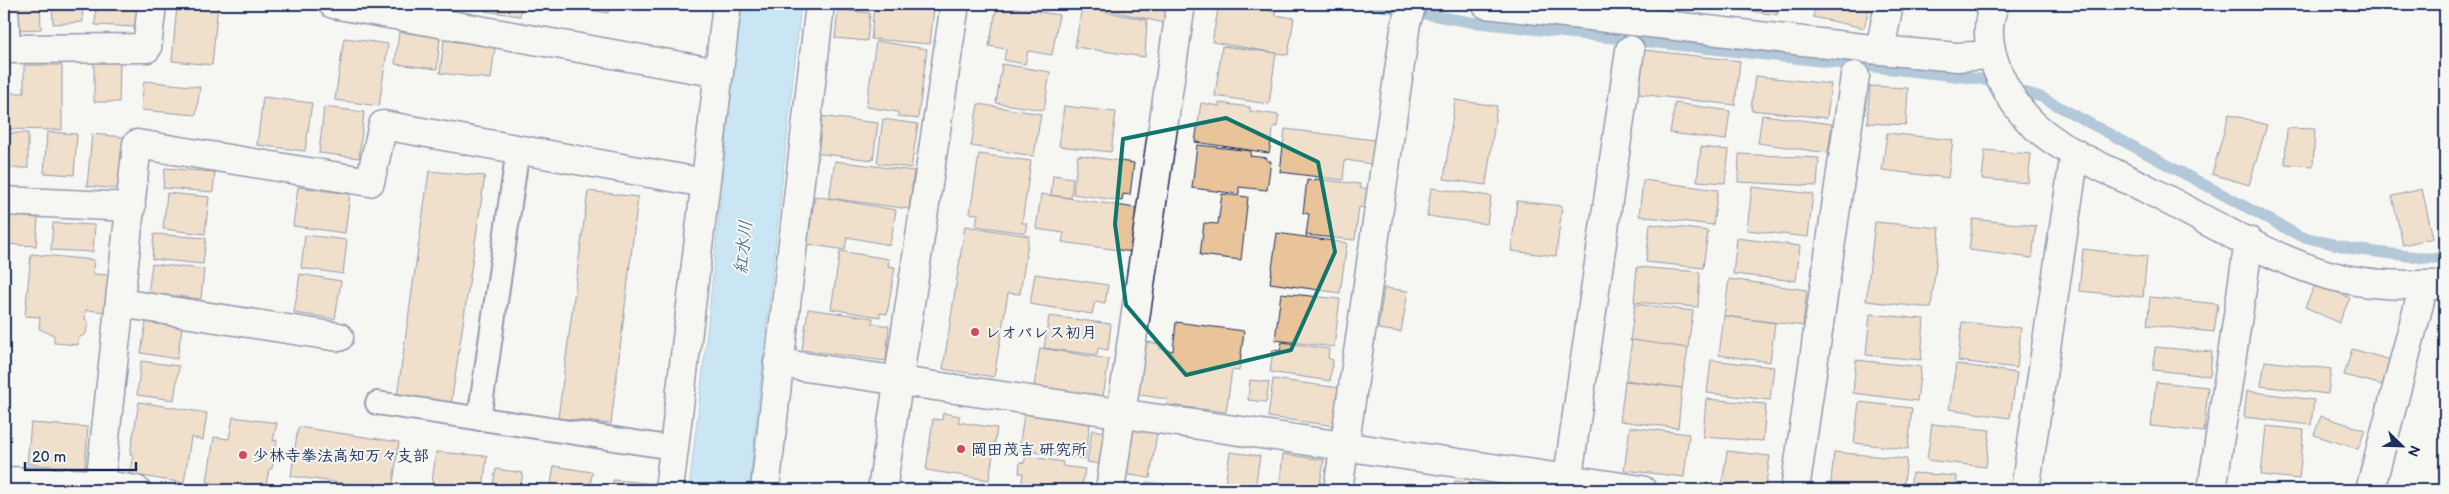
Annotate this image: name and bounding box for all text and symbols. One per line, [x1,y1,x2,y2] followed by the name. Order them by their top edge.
[730,219,757,275] water label: 紅水川
[985,324,1097,343] place label: レオパレス初月
[969,326,981,338] marker: レオパレス初月
[2376,422,2426,472] north arrow
[25,439,136,471] scale bar
[971,441,1087,460] place label: 岡田茂吉 研究所
[955,443,967,455] marker: 岡田茂吉 研究所
[2404,443,2423,459] text: N
[253,447,429,466] place label: 少林寺拳法高知万々支部
[32,448,66,467] text: 20 m
[237,449,249,461] marker: 少林寺拳法高知万々支部

